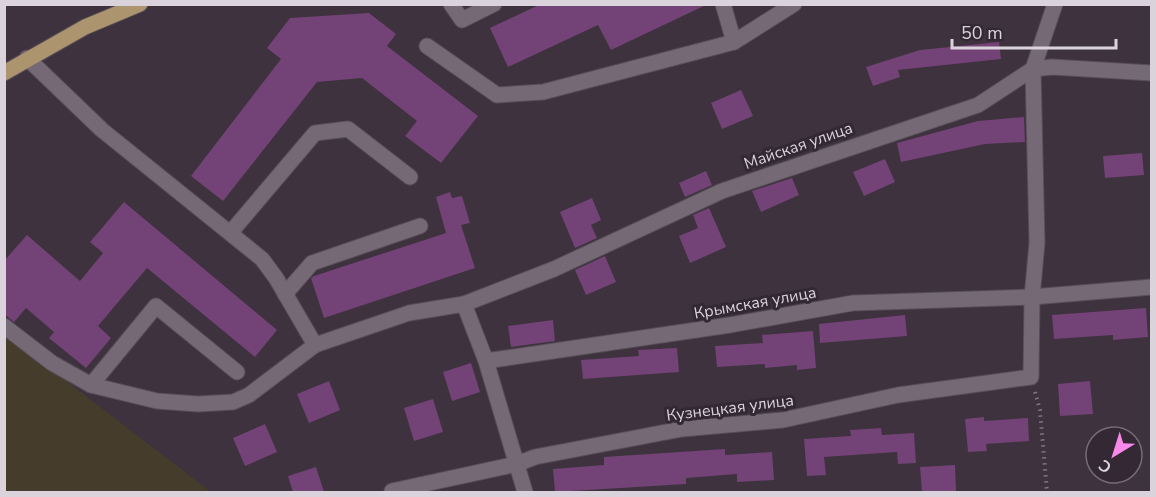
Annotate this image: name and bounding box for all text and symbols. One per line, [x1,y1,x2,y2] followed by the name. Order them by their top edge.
[952,12,1116,50] scale bar
[961,21,1003,45] text: 50 m
[741,117,856,175] street label: Майская улица
[692,281,818,325] street label: Крымская улица
[665,389,795,427] street label: Кузнецкая улица
[1084,425,1144,485] north arrow
[1094,454,1116,478] text: С

